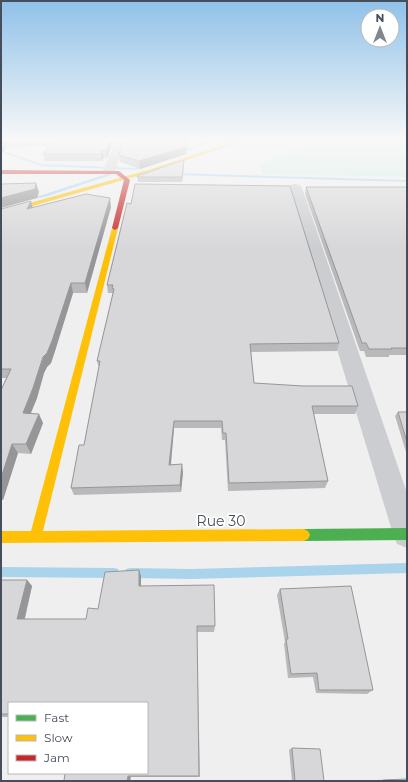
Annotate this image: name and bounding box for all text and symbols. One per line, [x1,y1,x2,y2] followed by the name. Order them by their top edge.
[360,8,400,48] north arrow
[376,11,384,25] text: N
[197,512,245,530] street label: Rue 30
[8,702,148,774] legend
[44,710,69,725] text: Fast
[44,730,73,745] text: Slow
[43,750,70,765] text: Jam

